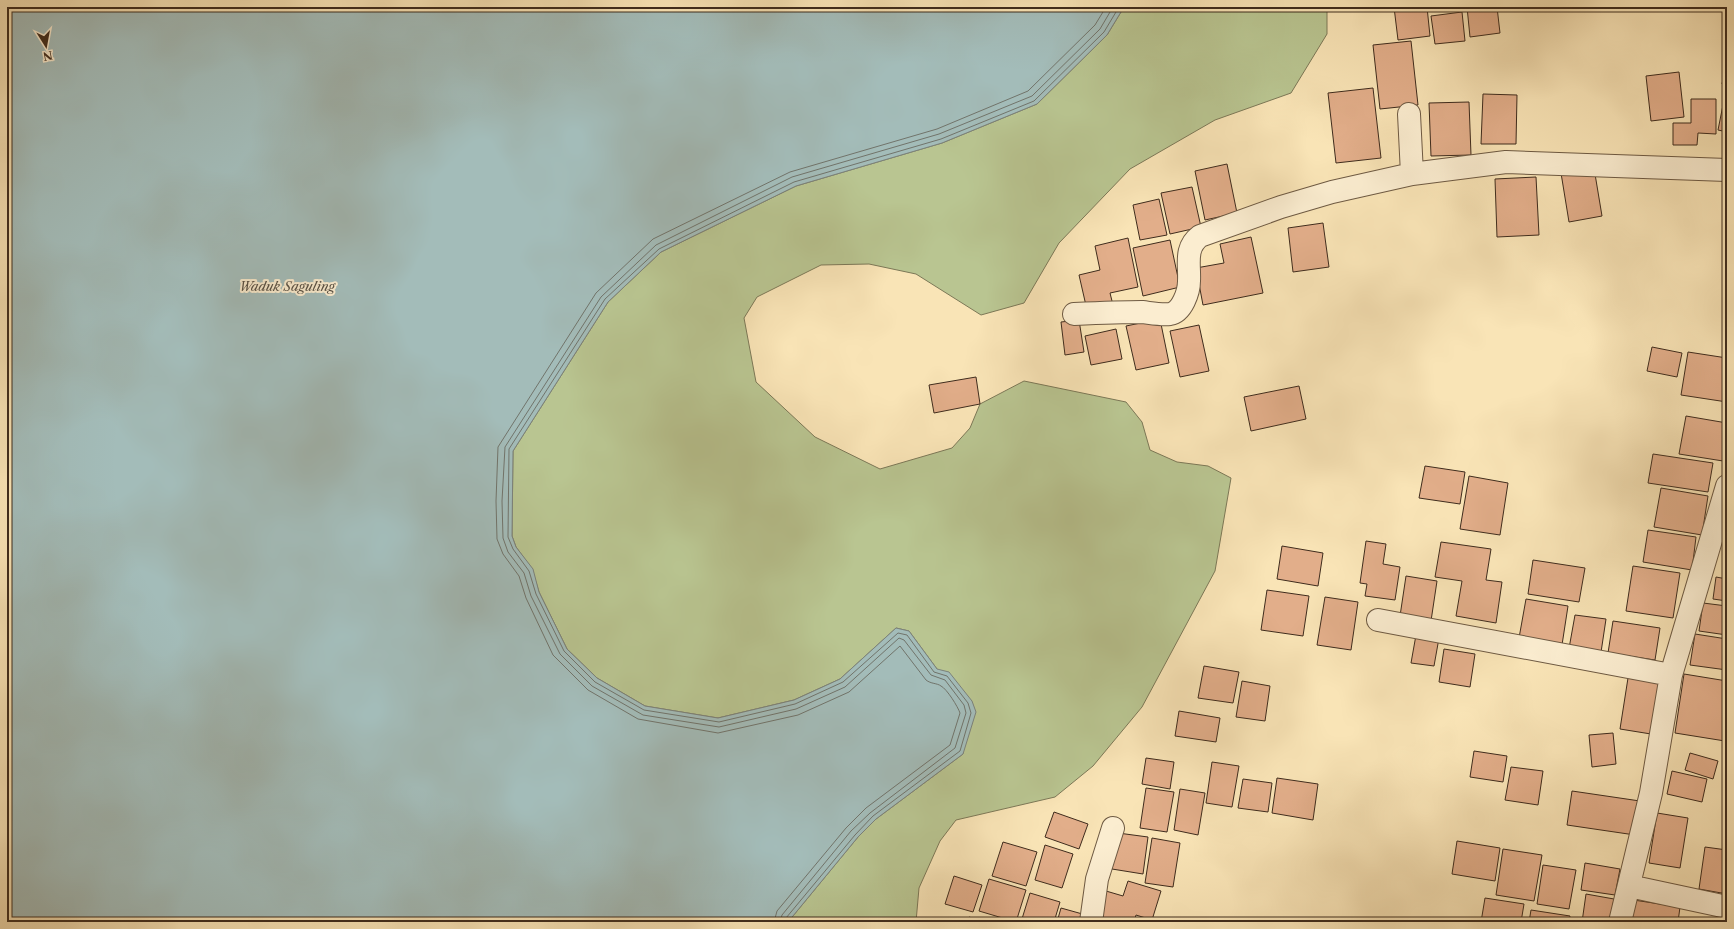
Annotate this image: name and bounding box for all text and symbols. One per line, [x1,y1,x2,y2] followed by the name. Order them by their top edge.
[26,26,66,66] north arrow
[41,48,54,64] text: N
[239,278,336,294] water label: Waduk Saguling

